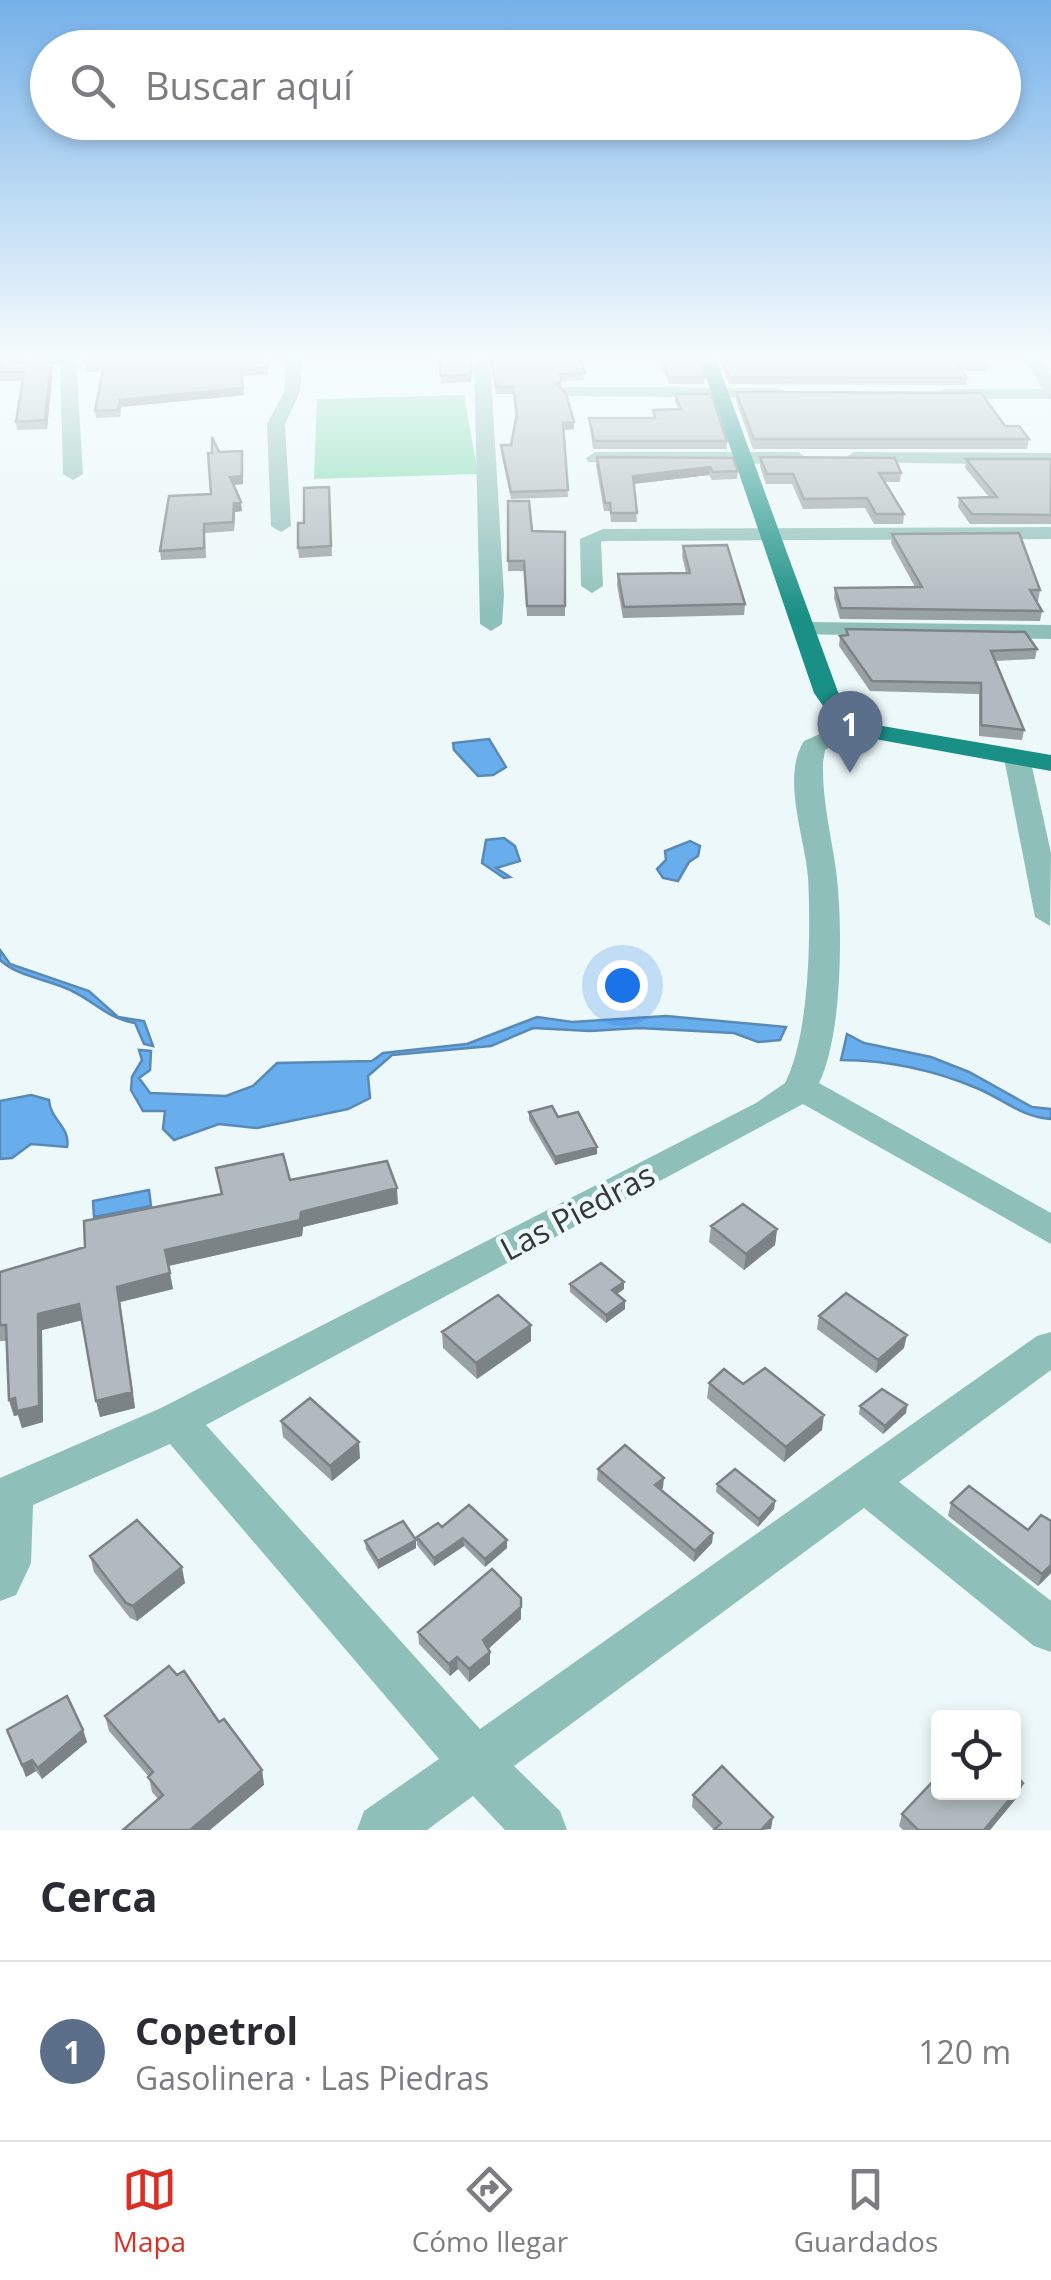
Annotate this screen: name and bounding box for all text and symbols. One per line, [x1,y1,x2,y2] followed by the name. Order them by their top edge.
[30,30,1021,140] search box
[65,58,120,113] icon: search
[145,59,353,111] text: Buscar aquí
[818,690,882,773] pin: 1
[597,960,648,1011] your location
[492,1152,662,1270] street label: Las Piedras
[931,1710,1021,1800] map controls
[931,1710,1021,1800] button: locate
[40,1867,158,1924] text: Cerca
[135,2004,298,2056] text: Copetrol
[63,2030,82,2073] text: 1
[918,2030,1011,2073] text: 120 m
[135,2056,489,2099] text: Gasolinera · Las Piedras
[113,2162,186,2260] tab: Mapa
[412,2162,568,2260] tab: Cómo llegar
[794,2162,938,2260] tab: Guardados

